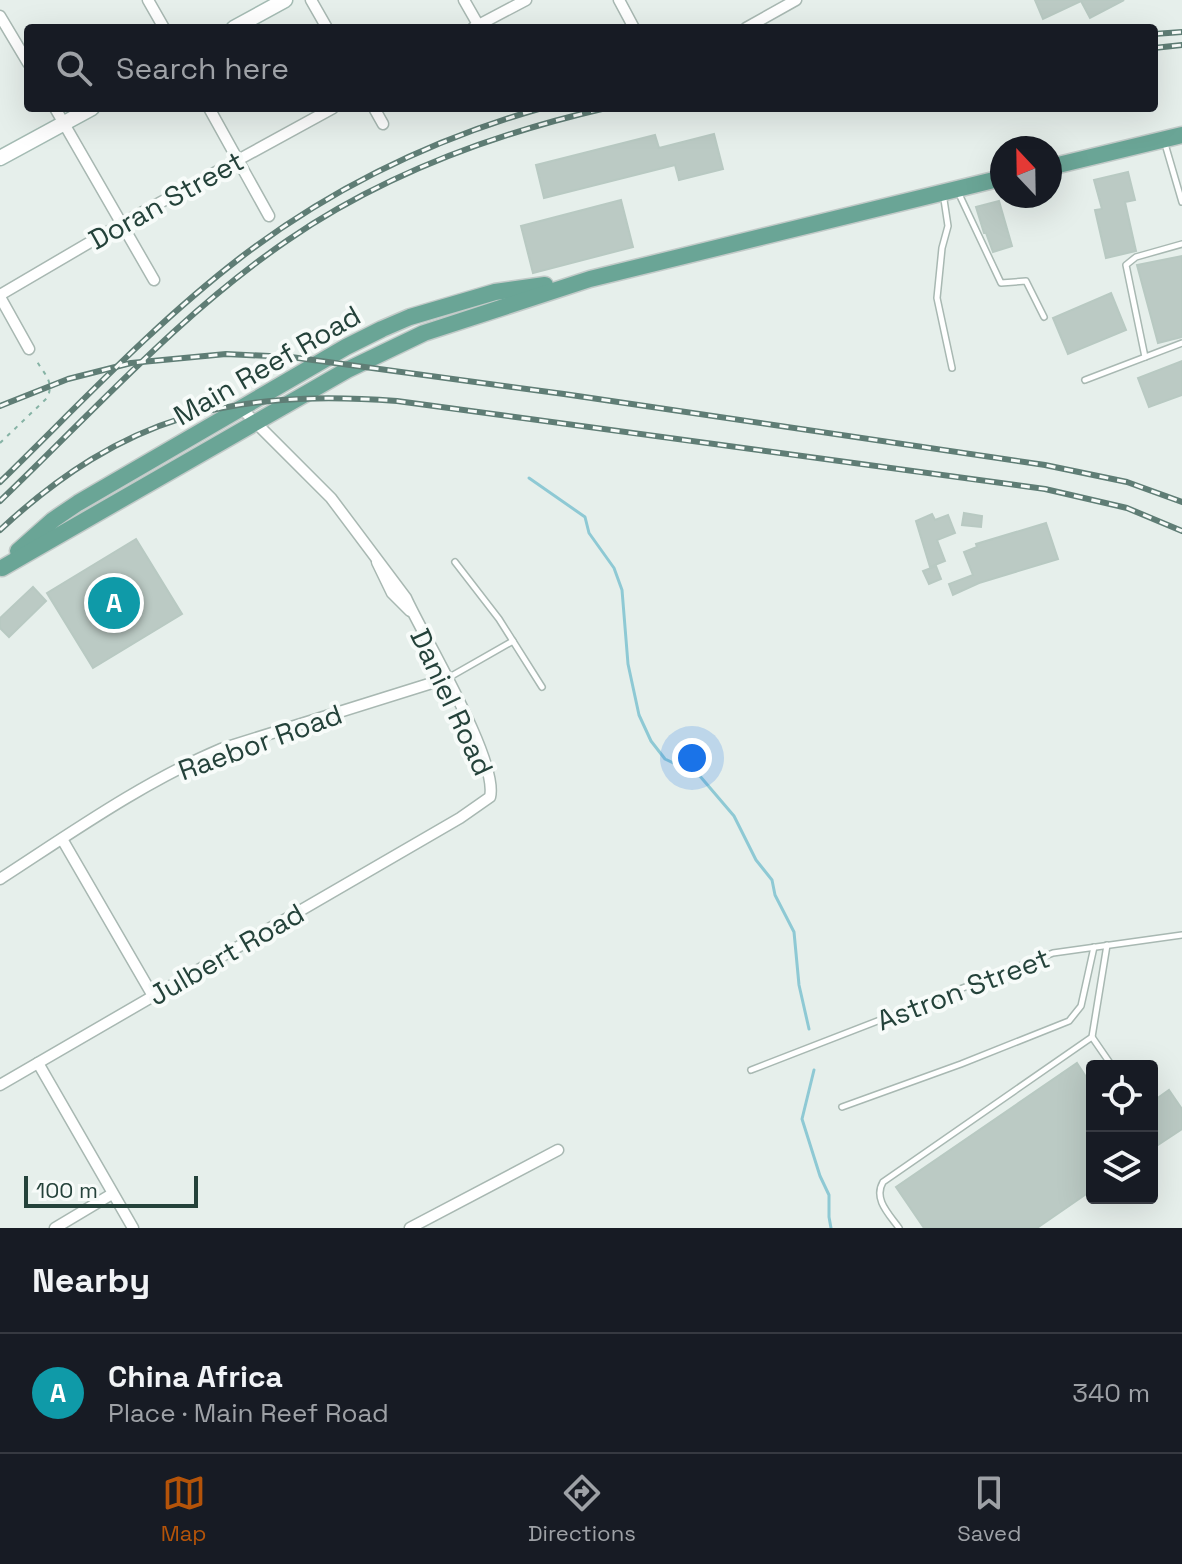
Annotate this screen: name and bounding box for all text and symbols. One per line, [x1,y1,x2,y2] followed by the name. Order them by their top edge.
[24,24,1158,112] search box
[52,46,96,90] icon: search
[116,49,289,88] text: Search here
[990,136,1062,208] north arrow
[82,143,250,257] street label: Doran Street
[167,297,367,433] street label: Main Reef Road
[88,573,140,633] pin: A
[402,623,502,781] street label: Daniel Road
[173,696,347,788] street label: Raebor Road
[672,738,712,778] your location
[142,895,310,1013] street label: Julbert Road
[871,940,1055,1038] street label: Astron Street
[1086,1060,1158,1204] map controls
[1086,1060,1158,1132] button: locate
[1086,1132,1158,1204] button: layers
[24,1172,198,1208] scale bar
[36,1176,98,1204] text: 100 m
[32,1259,150,1302] text: Nearby
[108,1357,283,1396] text: China Africa
[50,1376,66,1410] text: A
[1072,1376,1150,1410] text: 340 m
[108,1396,389,1430] text: Place · Main Reef Road
[161,1471,207,1547] tab: Map
[528,1471,636,1547] tab: Directions
[957,1471,1021,1547] tab: Saved

